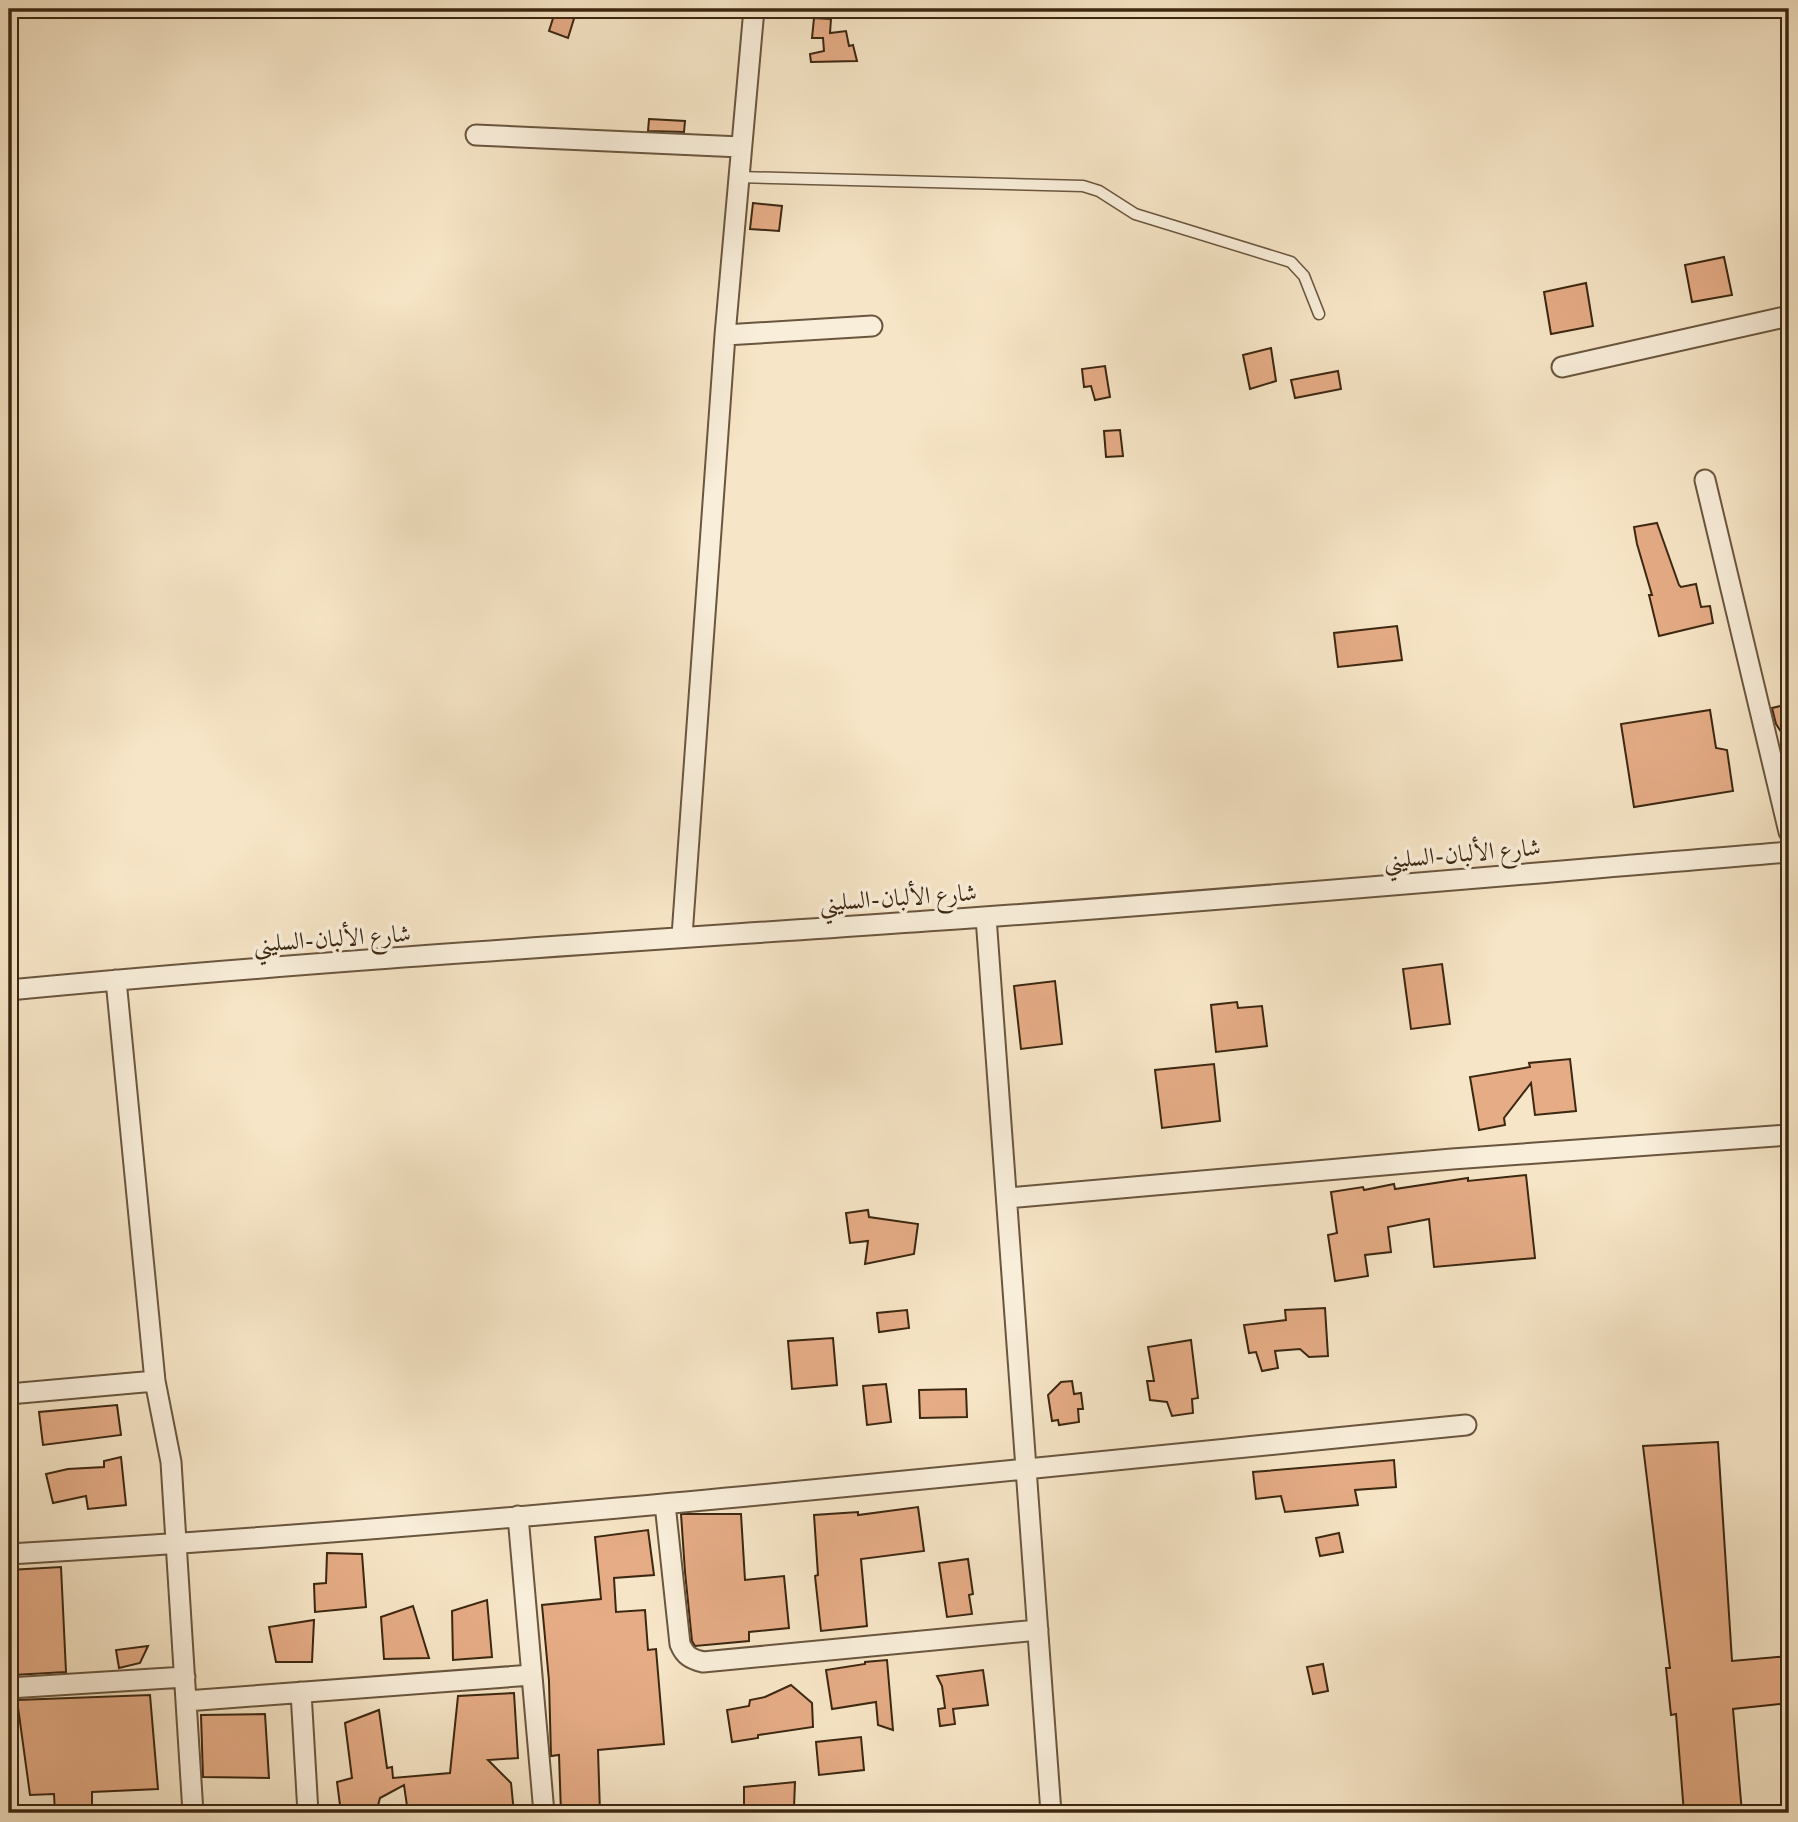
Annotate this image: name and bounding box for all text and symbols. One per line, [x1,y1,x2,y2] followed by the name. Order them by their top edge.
[1382,831,1543,882] street label: شارع الألبان-السليني
[818,876,978,925] street label: شارع الألبان-السليني
[252,917,412,966] street label: شارع الألبان-السليني

